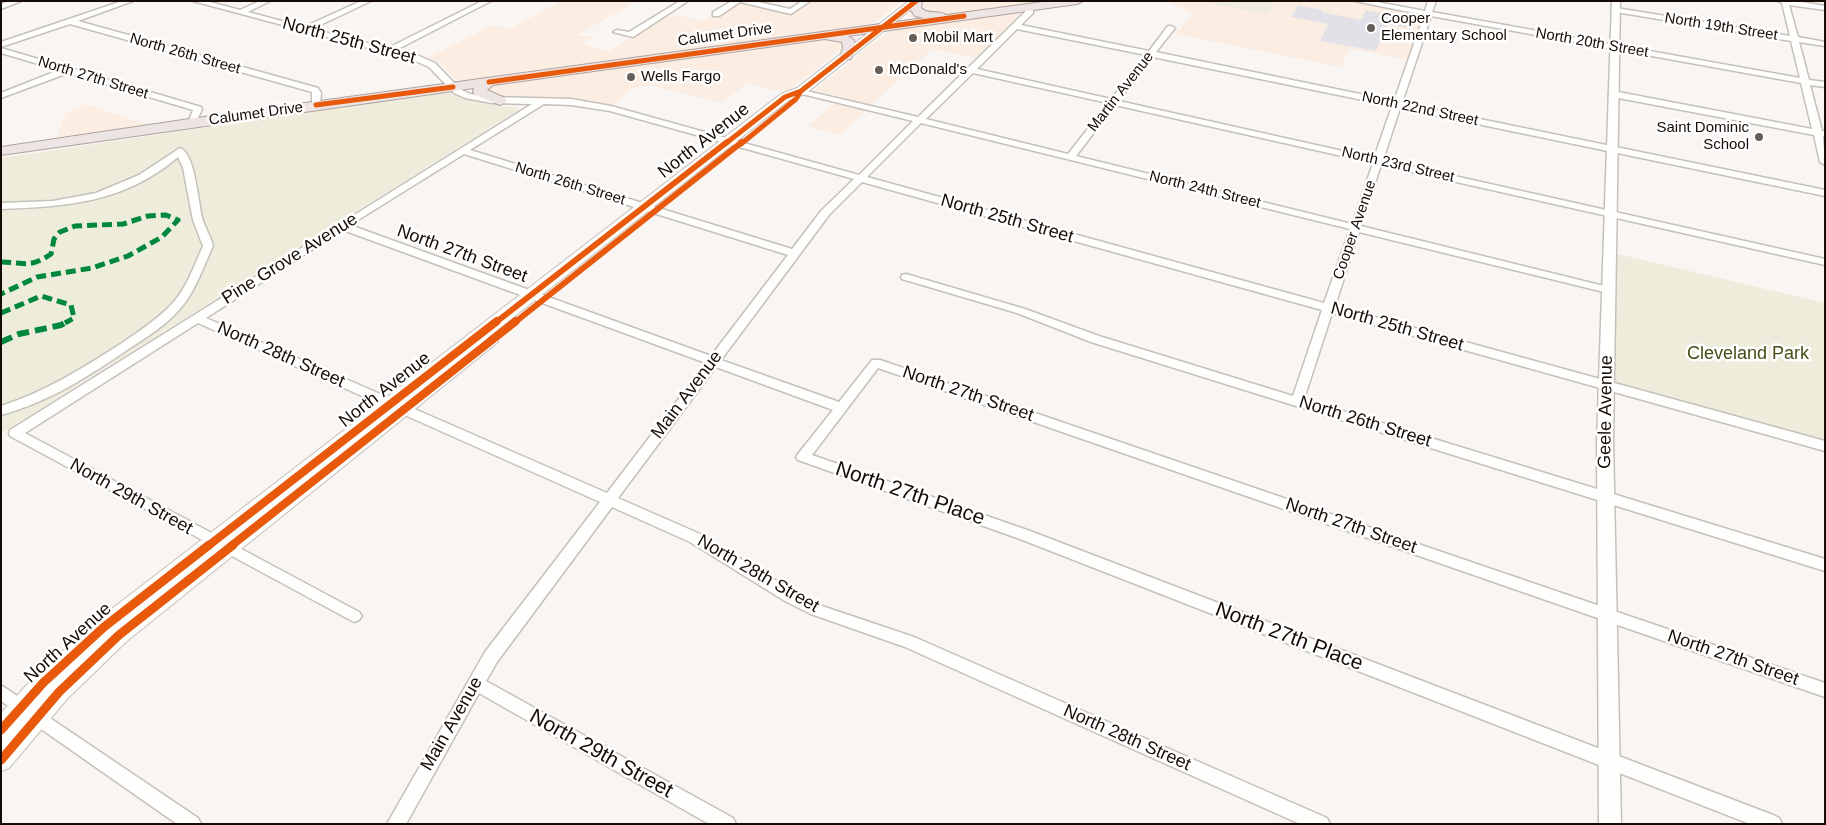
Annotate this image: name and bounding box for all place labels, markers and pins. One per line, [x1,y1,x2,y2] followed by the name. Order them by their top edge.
[1381,10,1507,45] place label: Cooper Elementary School
[1365,22,1377,34] marker: Cooper Elementary School
[923,29,993,47] place label: Mobil Mart
[907,32,919,44] marker: Mobil Mart
[889,61,967,79] place label: McDonald's
[873,64,885,76] marker: McDonald's
[641,68,721,86] place label: Wells Fargo
[625,71,637,83] marker: Wells Fargo
[1656,119,1749,154] place label: Saint Dominic School
[1753,131,1765,143] marker: Saint Dominic School

